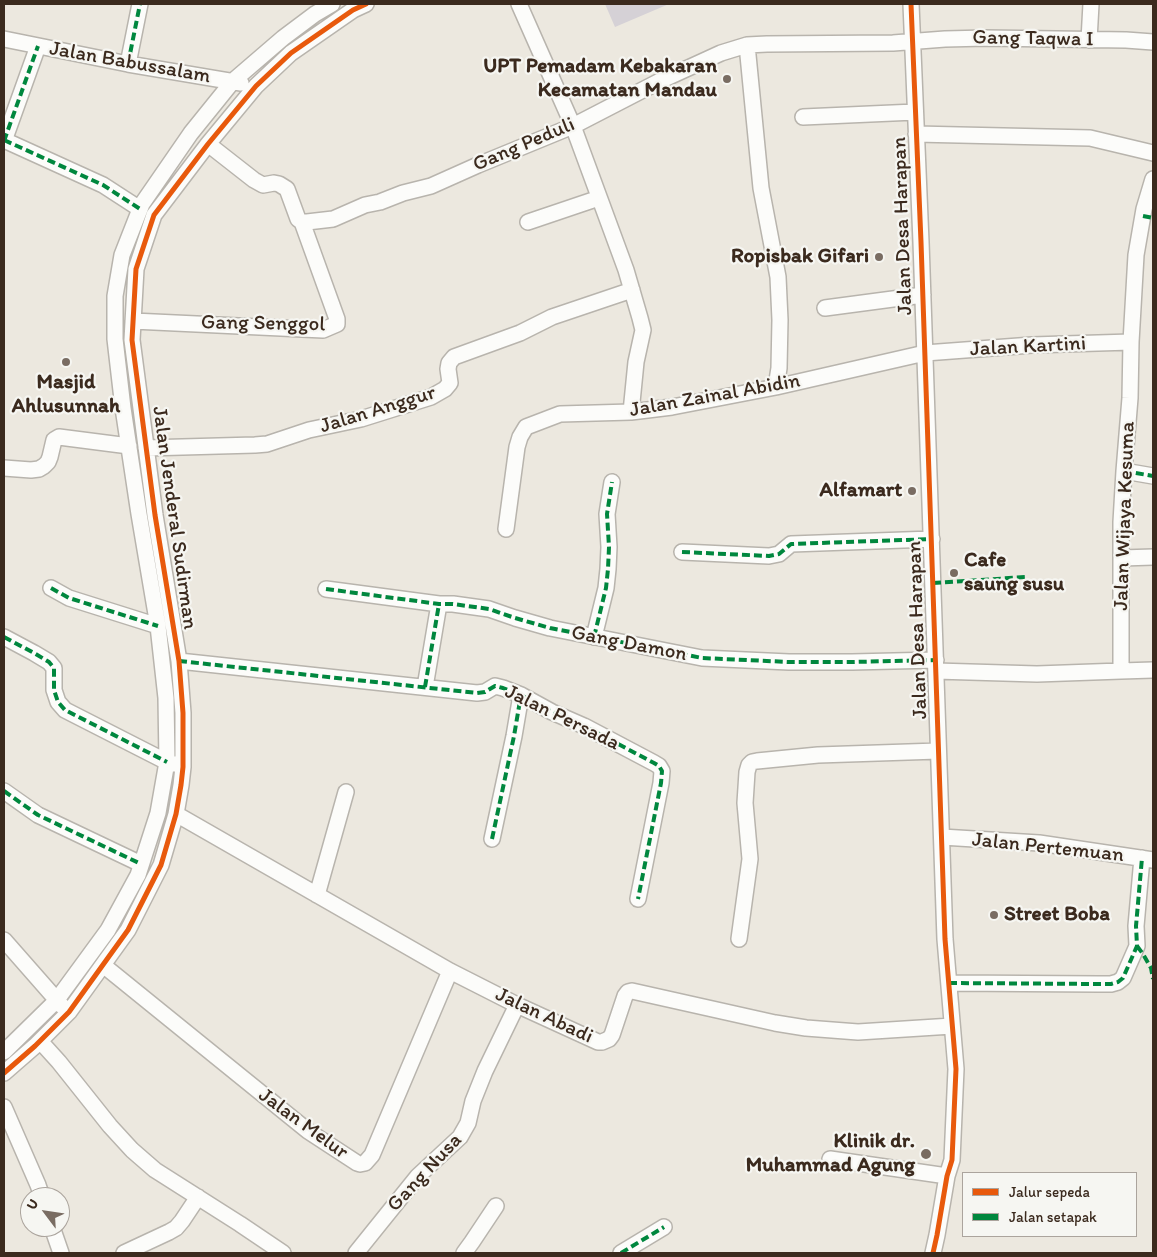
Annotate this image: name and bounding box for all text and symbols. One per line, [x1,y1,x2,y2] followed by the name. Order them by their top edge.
[972,25,1094,53] street label: Gang Taqwa I
[47,36,213,90] street label: Jalan Babussalam
[483,54,717,104] place label: UPT Pemadam Kebakaran Kecamatan Mandau
[721,73,733,85] marker: UPT Pemadam Kebakaran Kecamatan Mandau
[469,112,579,178] street label: Gang Peduli
[887,136,919,316] street label: Jalan Desa Harapan
[731,244,869,270] place label: Ropisbak Gifari
[873,251,885,263] marker: Ropisbak Gifari
[201,310,325,338] street label: Gang Senggol
[969,331,1087,363] street label: Jalan Kartini
[60,356,72,368] marker: Masjid Ahlusunnah
[628,369,802,423] street label: Jalan Zainal Abidin
[12,370,120,420] place label: Masjid Ahlusunnah
[317,380,439,440] street label: Jalan Anggur
[146,405,202,631] street label: Jalan Jenderal Sudirman
[1109,421,1141,611] street label: Jalan Wijaya Kesuma
[820,478,902,504] place label: Alfamart
[906,485,918,497] marker: Alfamart
[902,540,934,720] street label: Jalan Desa Harapan
[964,548,1064,598] place label: Cafe saung susu
[948,567,960,579] marker: Cafe saung susu
[569,620,689,668] street label: Gang Damon
[500,679,624,757] street label: Jalan Persada
[971,827,1125,869] street label: Jalan Pertemuan
[1004,902,1110,928] place label: Street Boba
[988,909,1000,921] marker: Street Boba
[491,982,597,1050] street label: Jalan Abadi
[253,1083,353,1165] street label: Jalan Melur
[382,1129,468,1217] street label: Gang Nusa
[746,1129,915,1179] place label: Klinik dr. Muhammad Agung
[919,1147,933,1161] marker: Klinik dr. Muhammad Agung
[962,1172,1137,1237] legend
[1009,1183,1090,1201] text: Jalur sepeda
[20,1187,70,1237] north arrow
[23,1196,42,1213] text: U
[1009,1208,1097,1226] text: Jalan setapak

